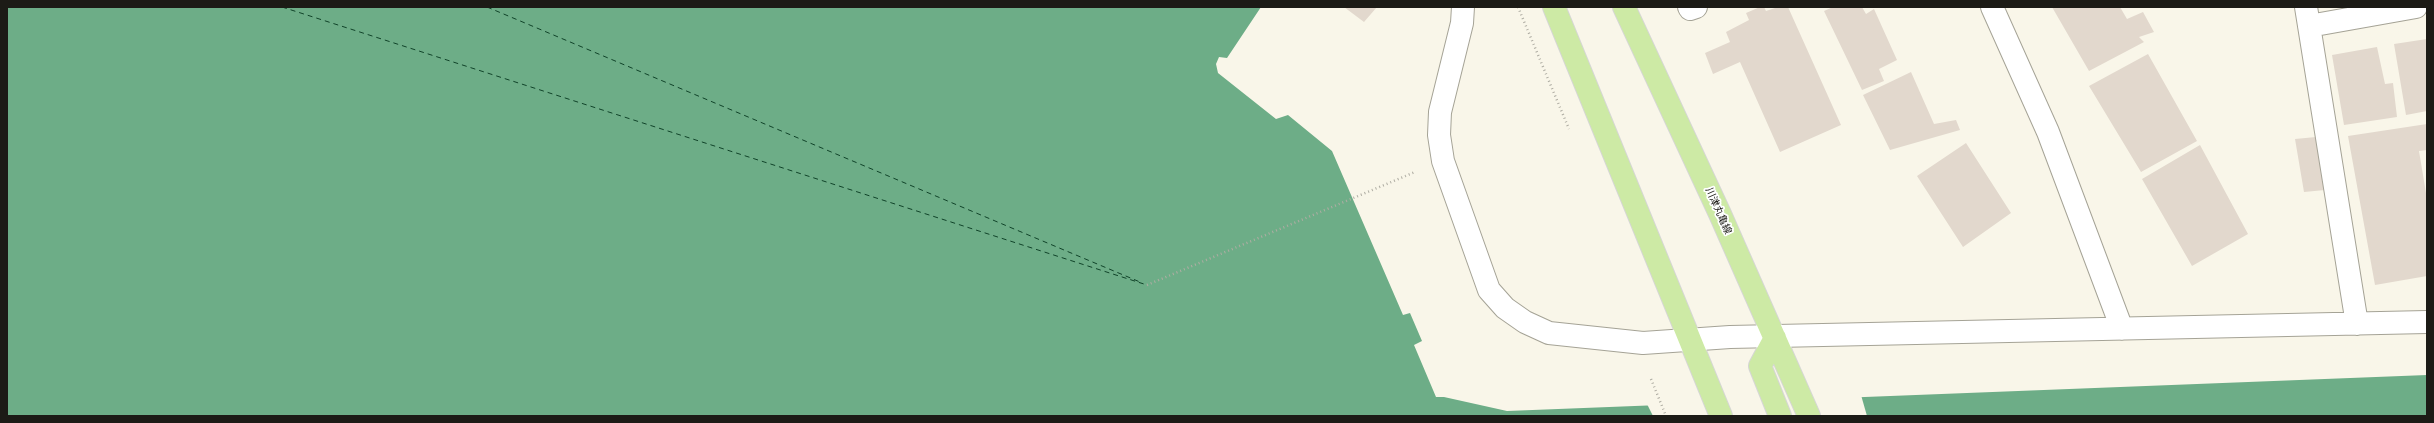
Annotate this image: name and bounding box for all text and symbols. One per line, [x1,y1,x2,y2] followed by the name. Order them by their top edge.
[1702,186,1734,236] street label: 川津丸亀線

